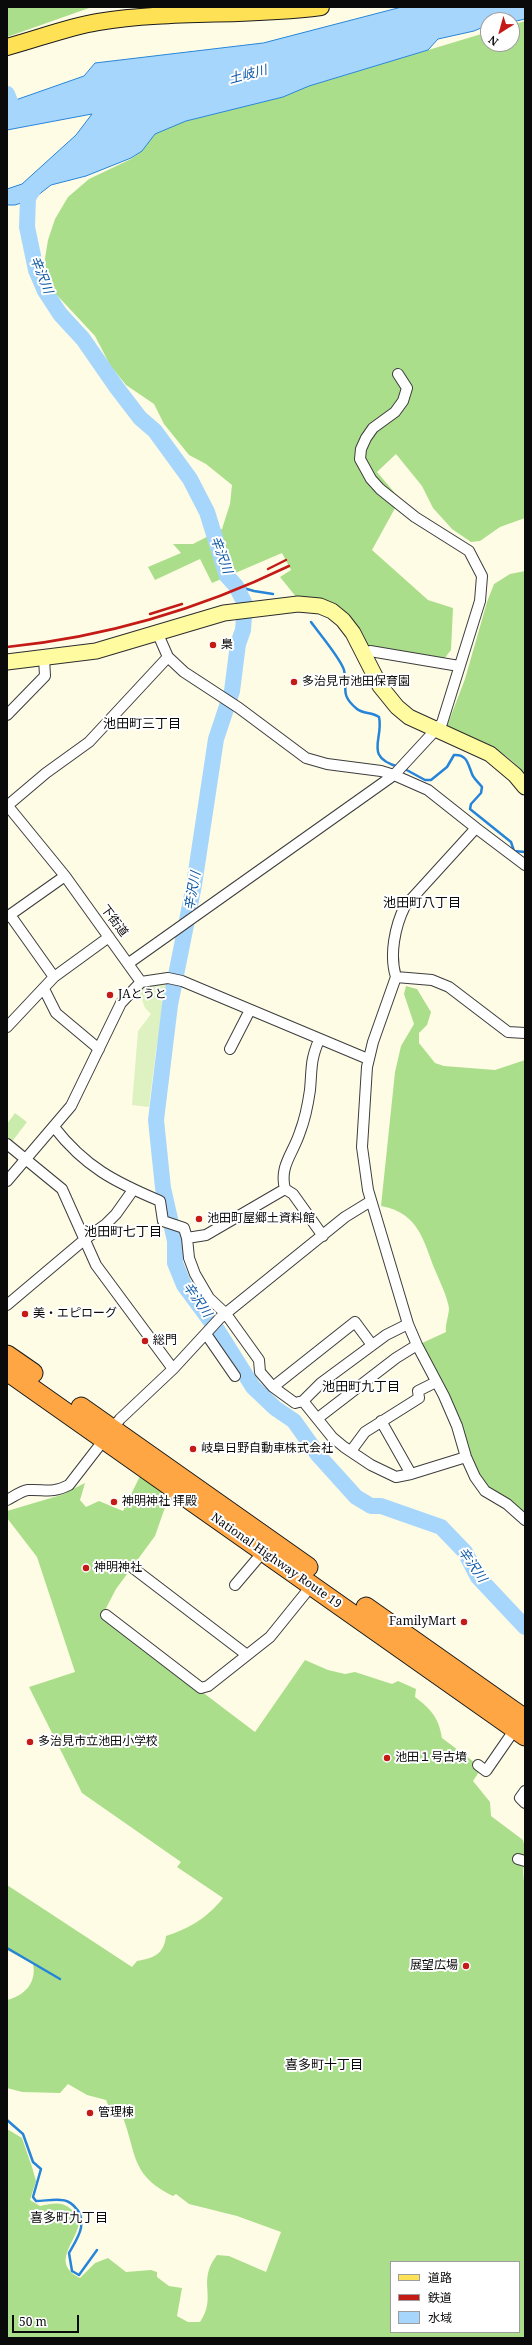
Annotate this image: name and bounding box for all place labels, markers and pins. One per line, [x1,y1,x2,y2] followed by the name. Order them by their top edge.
[221,638,233,652] place label: 梟
[208,640,218,650] marker: 梟
[302,675,410,689] place label: 多治見市池田保育園
[289,677,299,687] marker: 多治見市池田保育園
[118,988,167,1002] place label: JAとうと
[105,990,115,1000] marker: JAとうと
[207,1212,315,1226] place label: 池田町屋郷土資料館
[194,1214,204,1224] marker: 池田町屋郷土資料館
[33,1307,117,1321] place label: 美・エピローグ
[20,1309,30,1319] marker: 美・エピローグ
[153,1334,177,1348] place label: 総門
[140,1336,150,1346] marker: 総門
[201,1442,333,1456] place label: 岐阜日野自動車株式会社
[188,1444,198,1454] marker: 岐阜日野自動車株式会社
[122,1495,197,1509] place label: 神明神社 拝殿
[109,1497,119,1507] marker: 神明神社 拝殿
[94,1561,142,1575] place label: 神明神社
[81,1563,91,1573] marker: 神明神社
[389,1615,456,1629] place label: FamilyMart
[459,1617,469,1627] marker: FamilyMart
[38,1735,158,1749] place label: 多治見市立池田小学校
[25,1737,35,1747] marker: 多治見市立池田小学校
[395,1751,467,1765] place label: 池田１号古墳
[382,1753,392,1763] marker: 池田１号古墳
[410,1959,458,1973] place label: 展望広場
[461,1961,471,1971] marker: 展望広場
[98,2106,134,2120] place label: 管理棟
[85,2108,95,2118] marker: 管理棟

